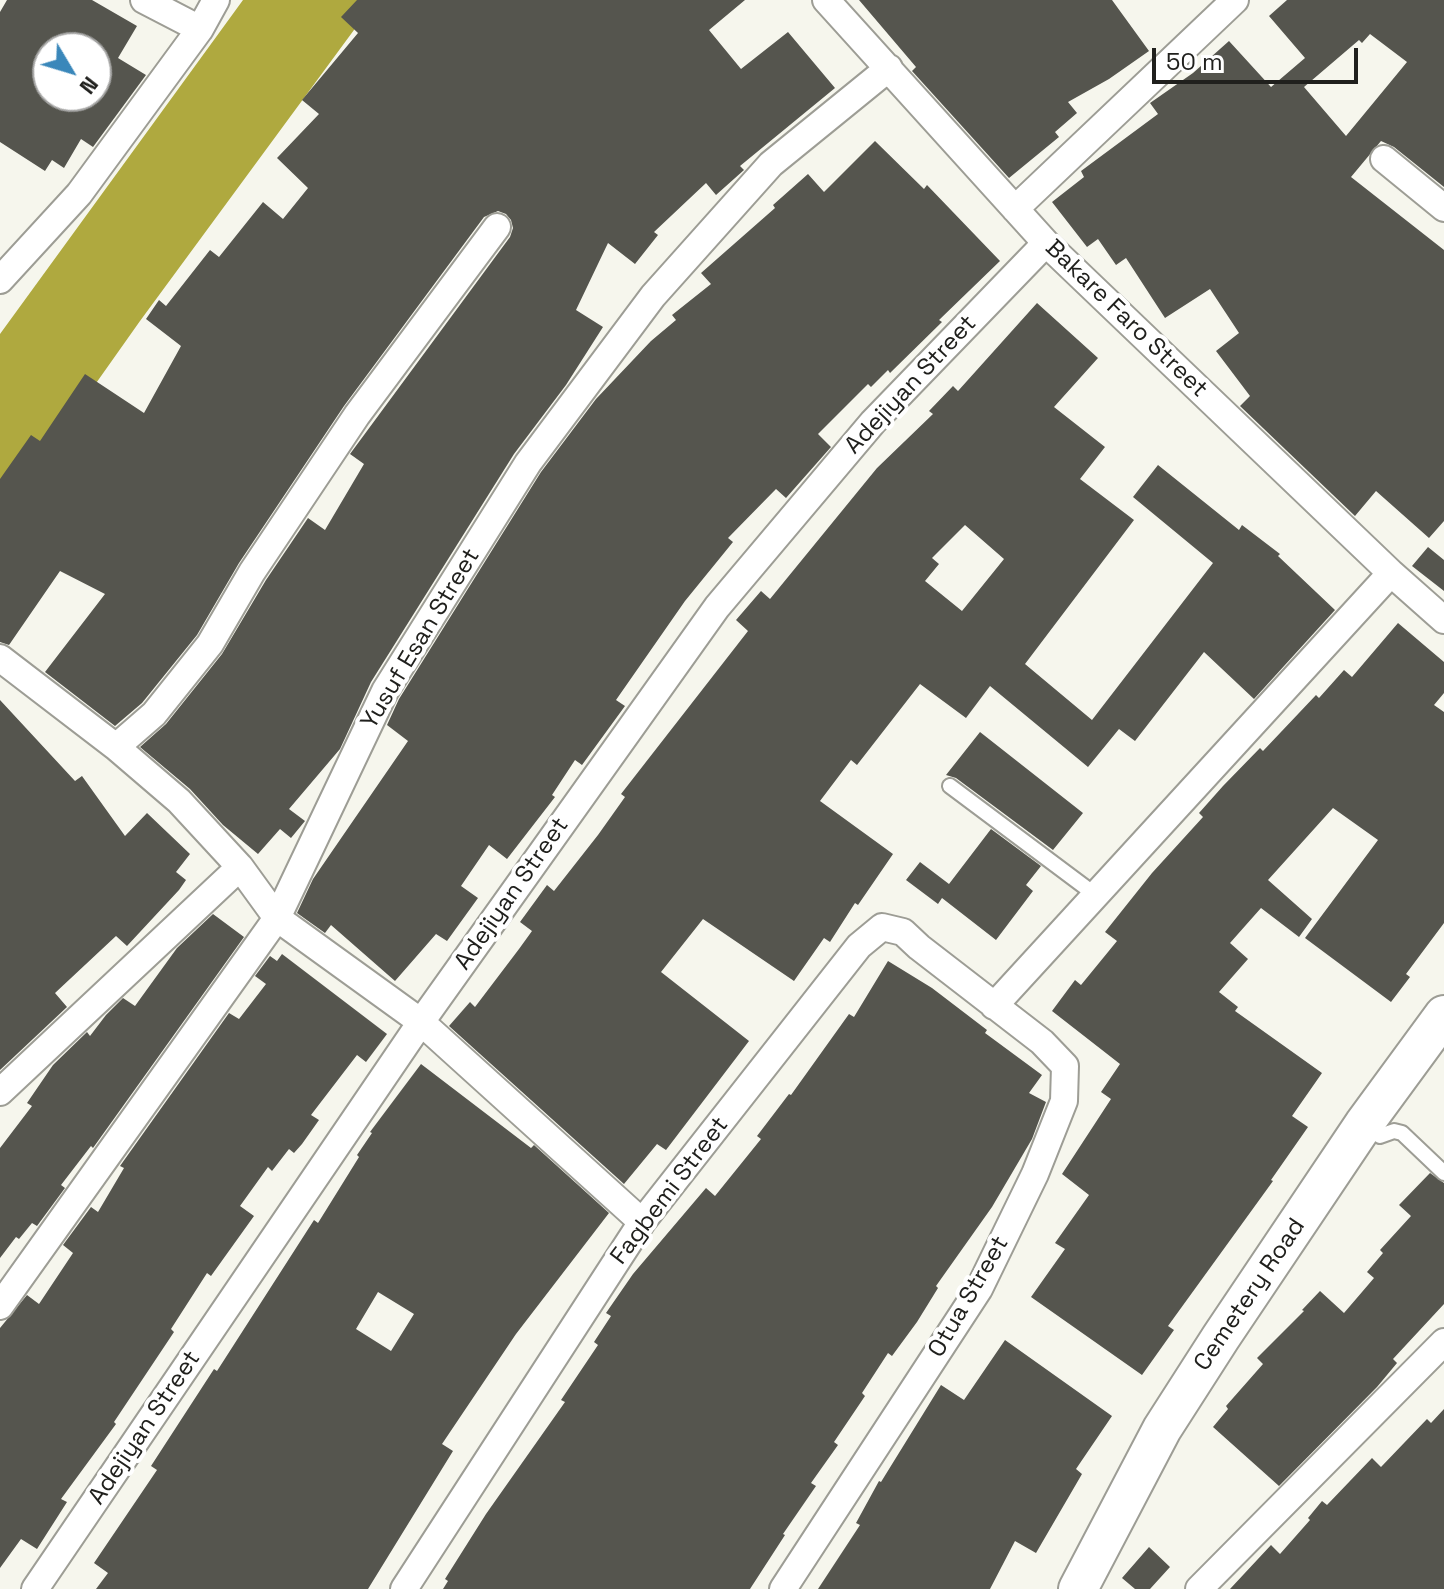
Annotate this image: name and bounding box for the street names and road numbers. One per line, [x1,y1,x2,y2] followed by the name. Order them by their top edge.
[1039,234,1213,404] street label: Bakare Faro Street
[839,310,983,460] street label: Adejiyan Street
[356,543,486,735] street label: Yusuf Esan Street
[449,812,575,976] street label: Adejiyan Street
[605,1112,735,1270] street label: Fagbemi Street
[1188,1213,1312,1377] street label: Cemetery Road
[923,1231,1015,1363] street label: Otua Street
[83,1346,207,1510] street label: Adejiyan Street

